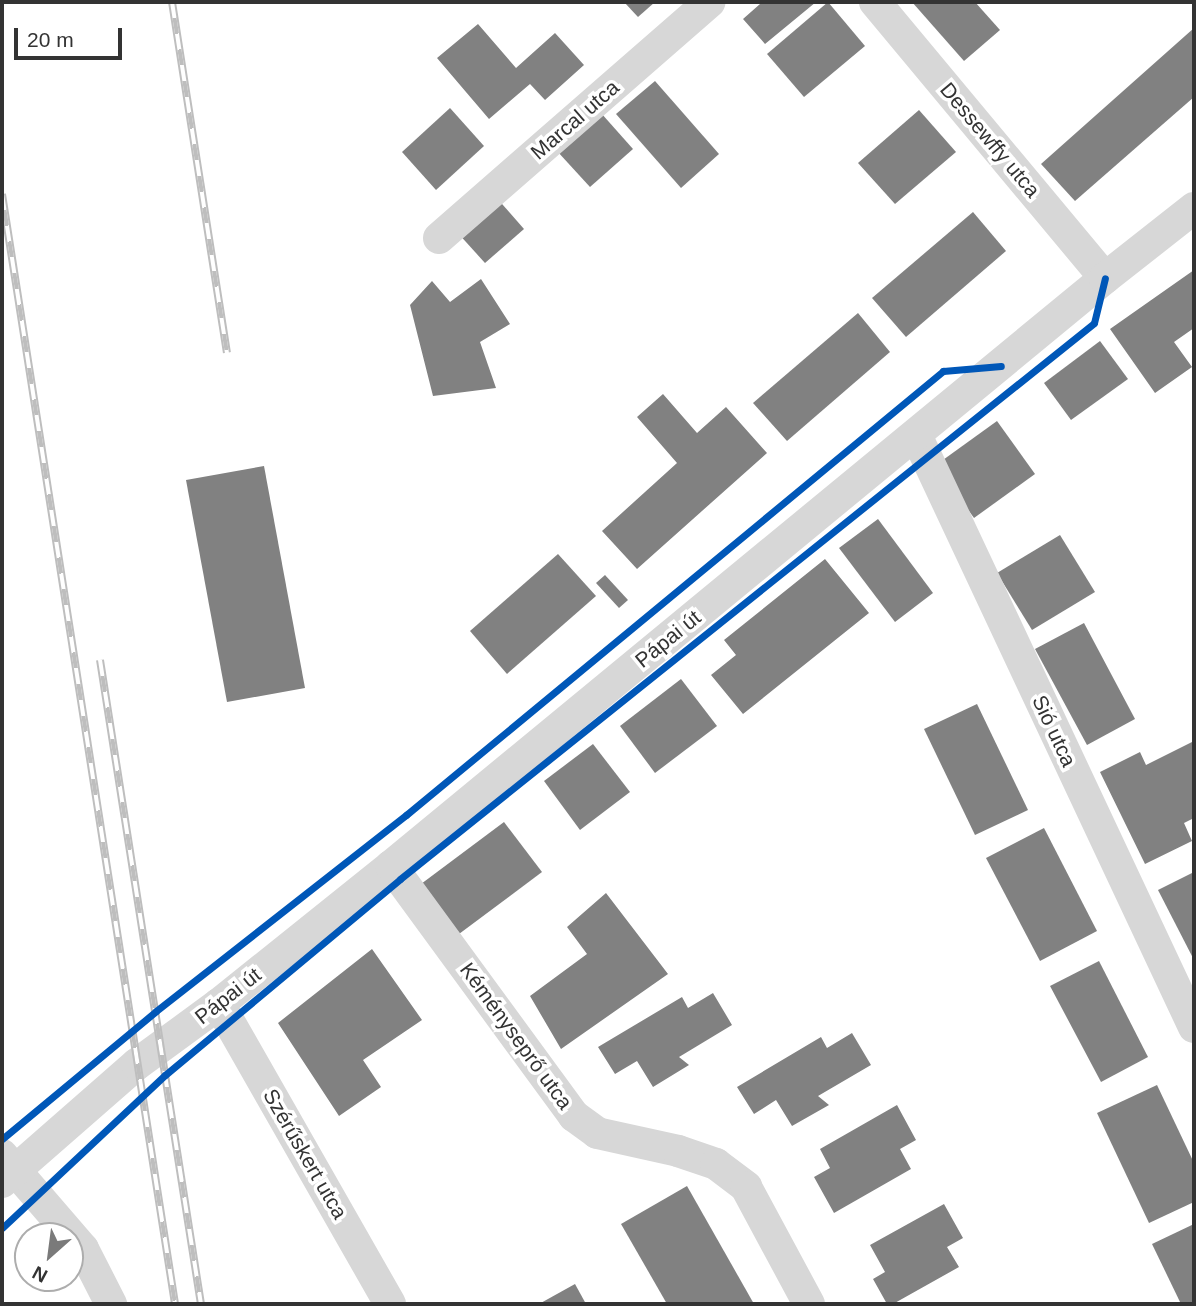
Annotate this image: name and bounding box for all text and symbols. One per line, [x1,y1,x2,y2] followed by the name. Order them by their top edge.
[18,14,126,58] scale bar
[27,28,74,51] text: 20 m
[526,75,624,165] street label: Marcal utca
[935,78,1045,202] street label: Dessewffy utca
[630,605,706,673] street label: Pápai út
[1027,691,1081,771] street label: Sió utca
[454,958,578,1114] street label: Kéményseprő utca
[190,962,266,1030] street label: Pápai út
[258,1085,352,1223] street label: Szérűskert utca
[14,1222,84,1292] north arrow
[29,1262,51,1287] text: N

